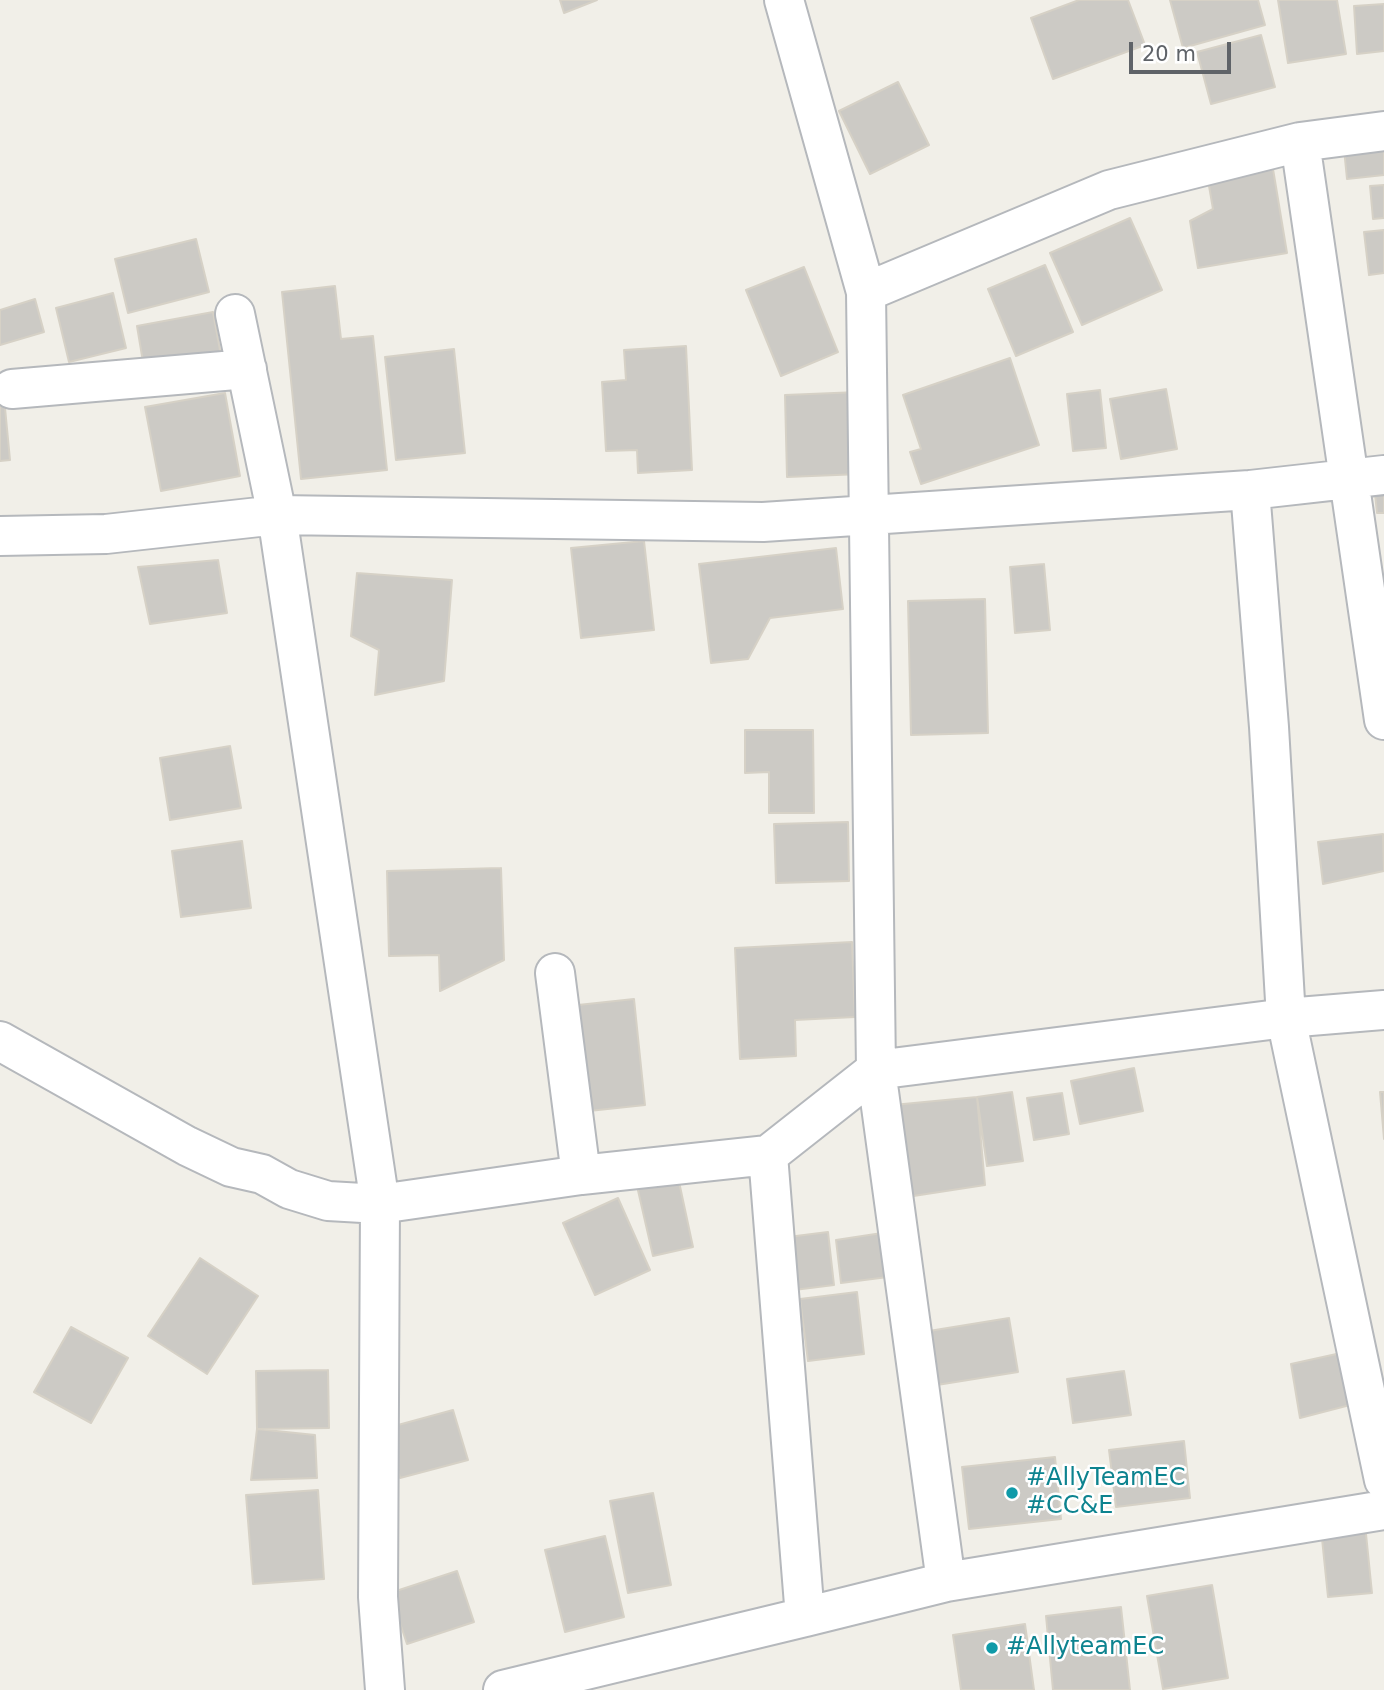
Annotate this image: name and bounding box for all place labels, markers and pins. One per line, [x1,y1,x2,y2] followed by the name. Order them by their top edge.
[1026,1465,1185,1521] place label: #AllyTeamEC #CC&E
[1004,1485,1020,1501] marker: #AllyTeamEC #CC&E
[1006,1634,1164,1662] place label: #AllyteamEC
[984,1640,1000,1656] marker: #AllyteamEC

